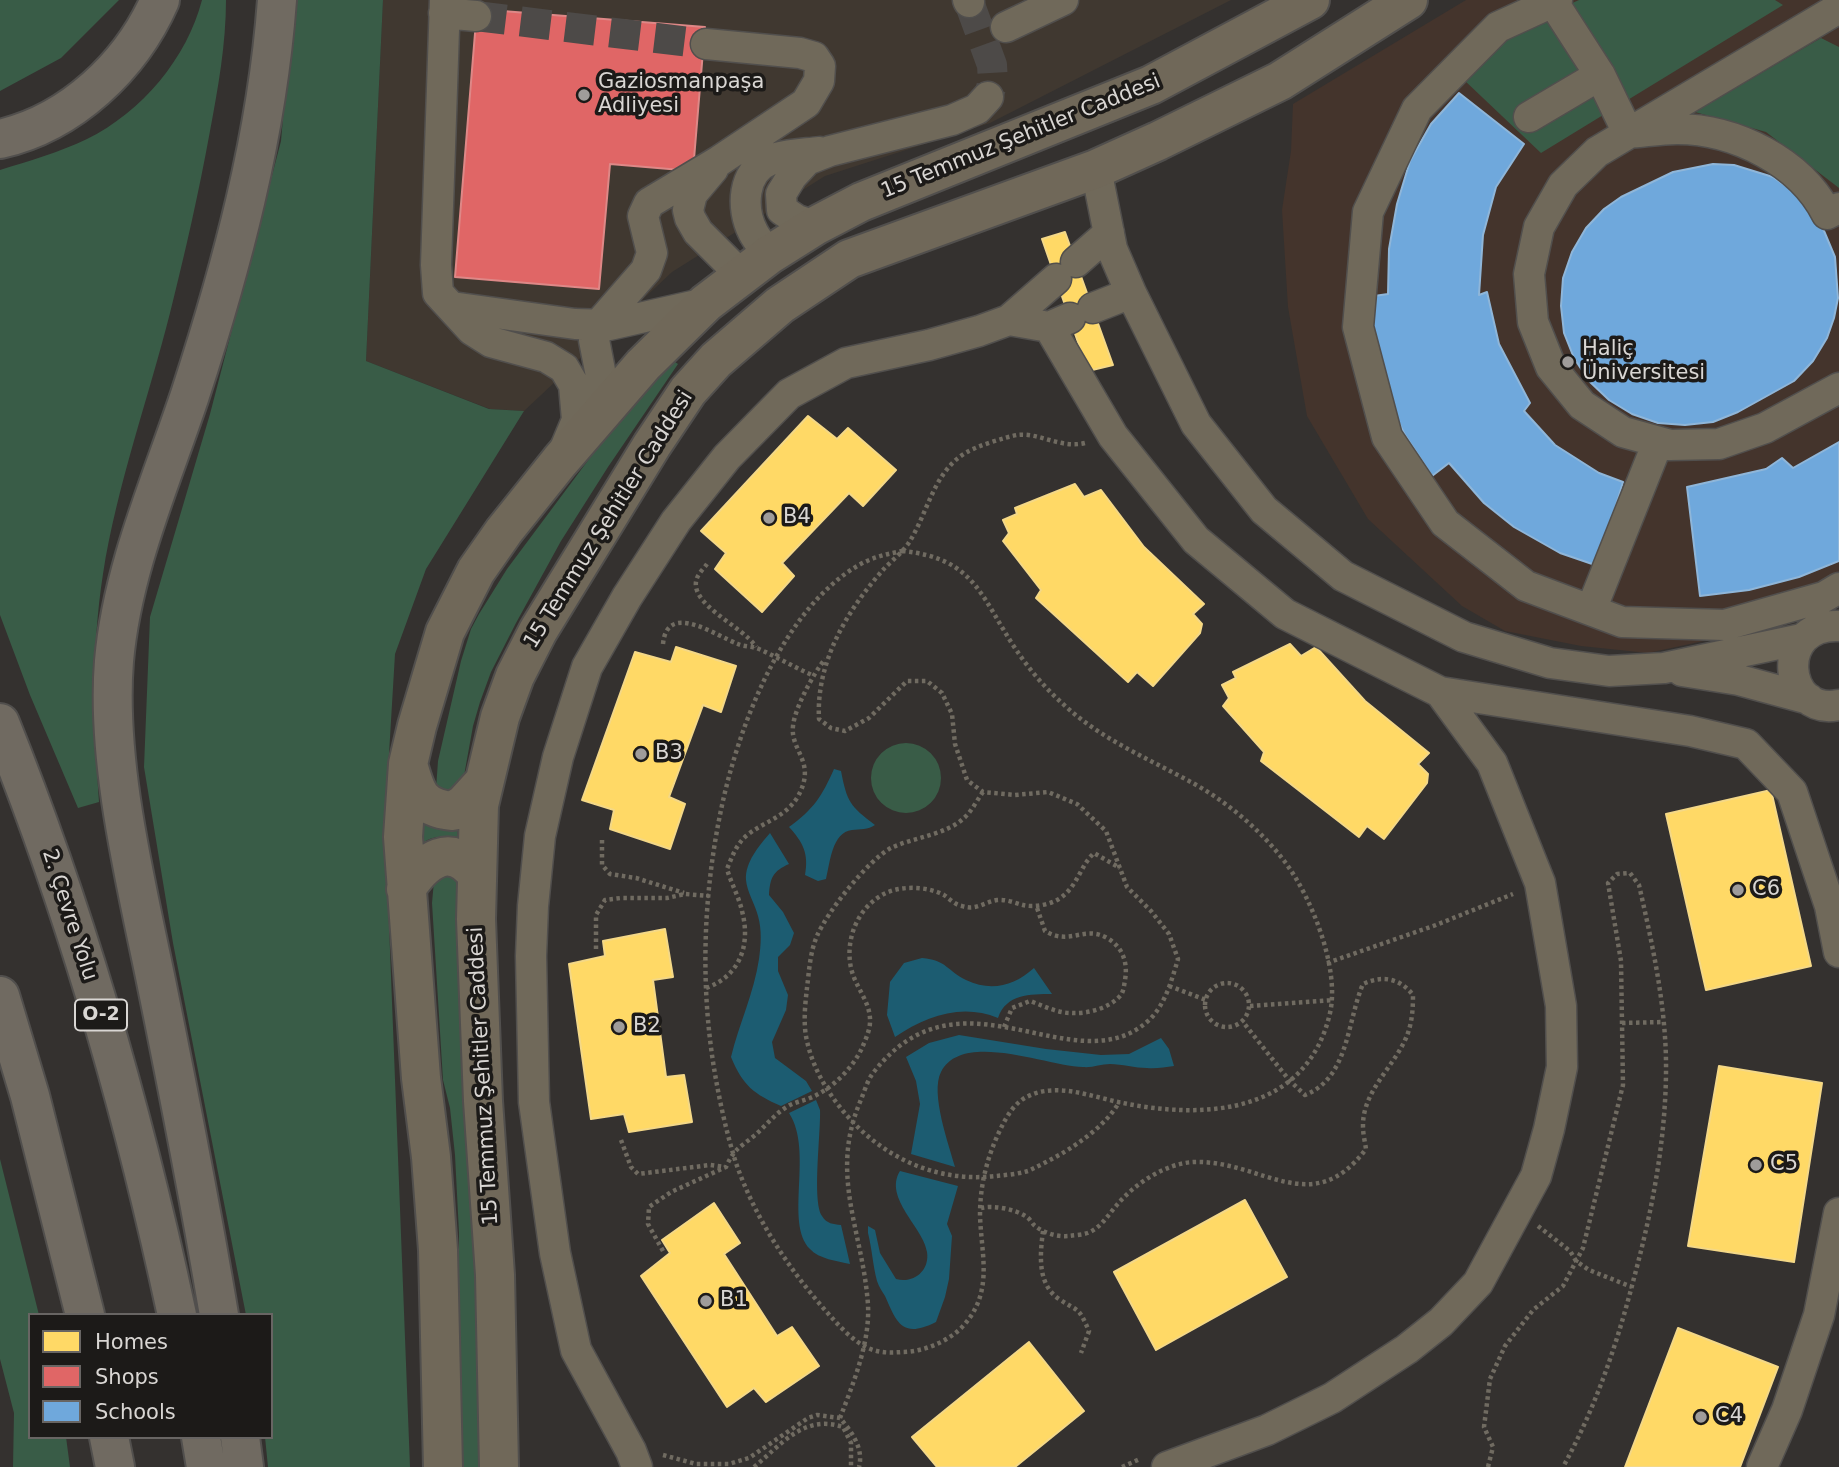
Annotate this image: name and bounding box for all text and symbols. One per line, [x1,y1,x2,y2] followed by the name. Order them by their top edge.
[878,69,1164,205] street label: 15 Temmuz Şehitler Caddesi
[598,70,764,120] place label: Gaziosmanpaşa Adliyesi
[576,87,592,103] marker: Gaziosmanpaşa Adliyesi
[1582,337,1705,387] place label: Haliç Üniversitesi
[1560,354,1576,370] marker: Haliç Üniversitesi
[519,387,699,653] street label: 15 Temmuz Şehitler Caddesi
[783,505,811,531] place label: B4
[761,510,777,526] marker: B4
[655,741,683,767] place label: B3
[633,746,649,762] marker: B3
[36,846,102,984] street label: 2. Çevre Yolu
[1752,877,1780,903] place label: C6
[1730,882,1746,898] marker: C6
[464,926,504,1226] street label: 15 Temmuz Şehitler Caddesi
[75,1000,127,1030] road number: O-2
[633,1014,661,1040] place label: B2
[611,1019,627,1035] marker: B2
[1770,1152,1798,1178] place label: C5
[1748,1157,1764,1173] marker: C5
[720,1288,748,1314] place label: B1
[698,1293,714,1309] marker: B1
[28,1313,273,1439] legend
[95,1330,168,1354] text: Homes
[95,1365,159,1389] text: Shops
[95,1400,176,1424] text: Schools
[1715,1404,1743,1430] place label: C4
[1693,1409,1709,1425] marker: C4

